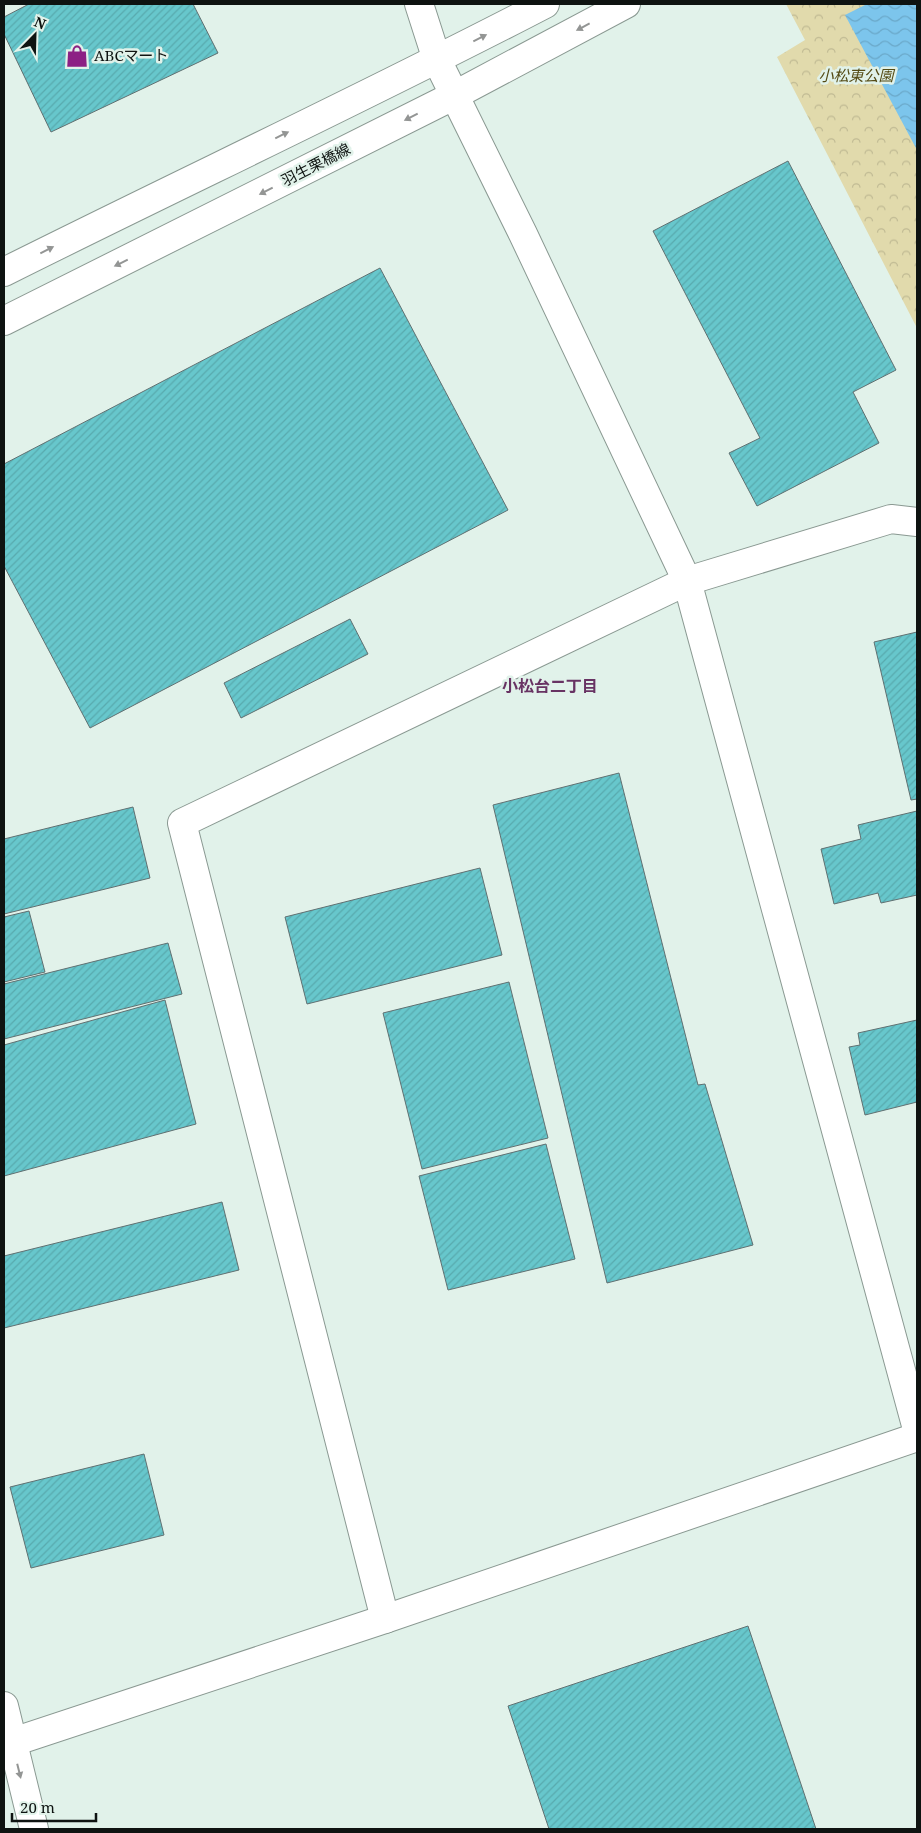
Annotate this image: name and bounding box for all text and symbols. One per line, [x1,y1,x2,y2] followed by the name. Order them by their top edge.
[10,10,60,60] north arrow
[31,12,49,33] text: N
[576,23,590,31] one-way arrow
[473,34,487,42] one-way arrow
[64,43,90,69] shop icon: ABCマート
[94,45,169,65] place label: ABCマート
[818,65,895,85] park label: 小松東公園
[404,114,418,122] one-way arrow
[275,131,289,139] one-way arrow
[278,138,354,190] street label: 羽生栗橋線
[259,187,273,195] one-way arrow
[40,246,54,254] one-way arrow
[113,259,128,267] one-way arrow
[502,675,598,697] district label: 小松台二丁目
[16,1763,24,1778] one-way arrow
[12,1790,96,1822] scale bar
[20,1797,55,1817] text: 20 m

